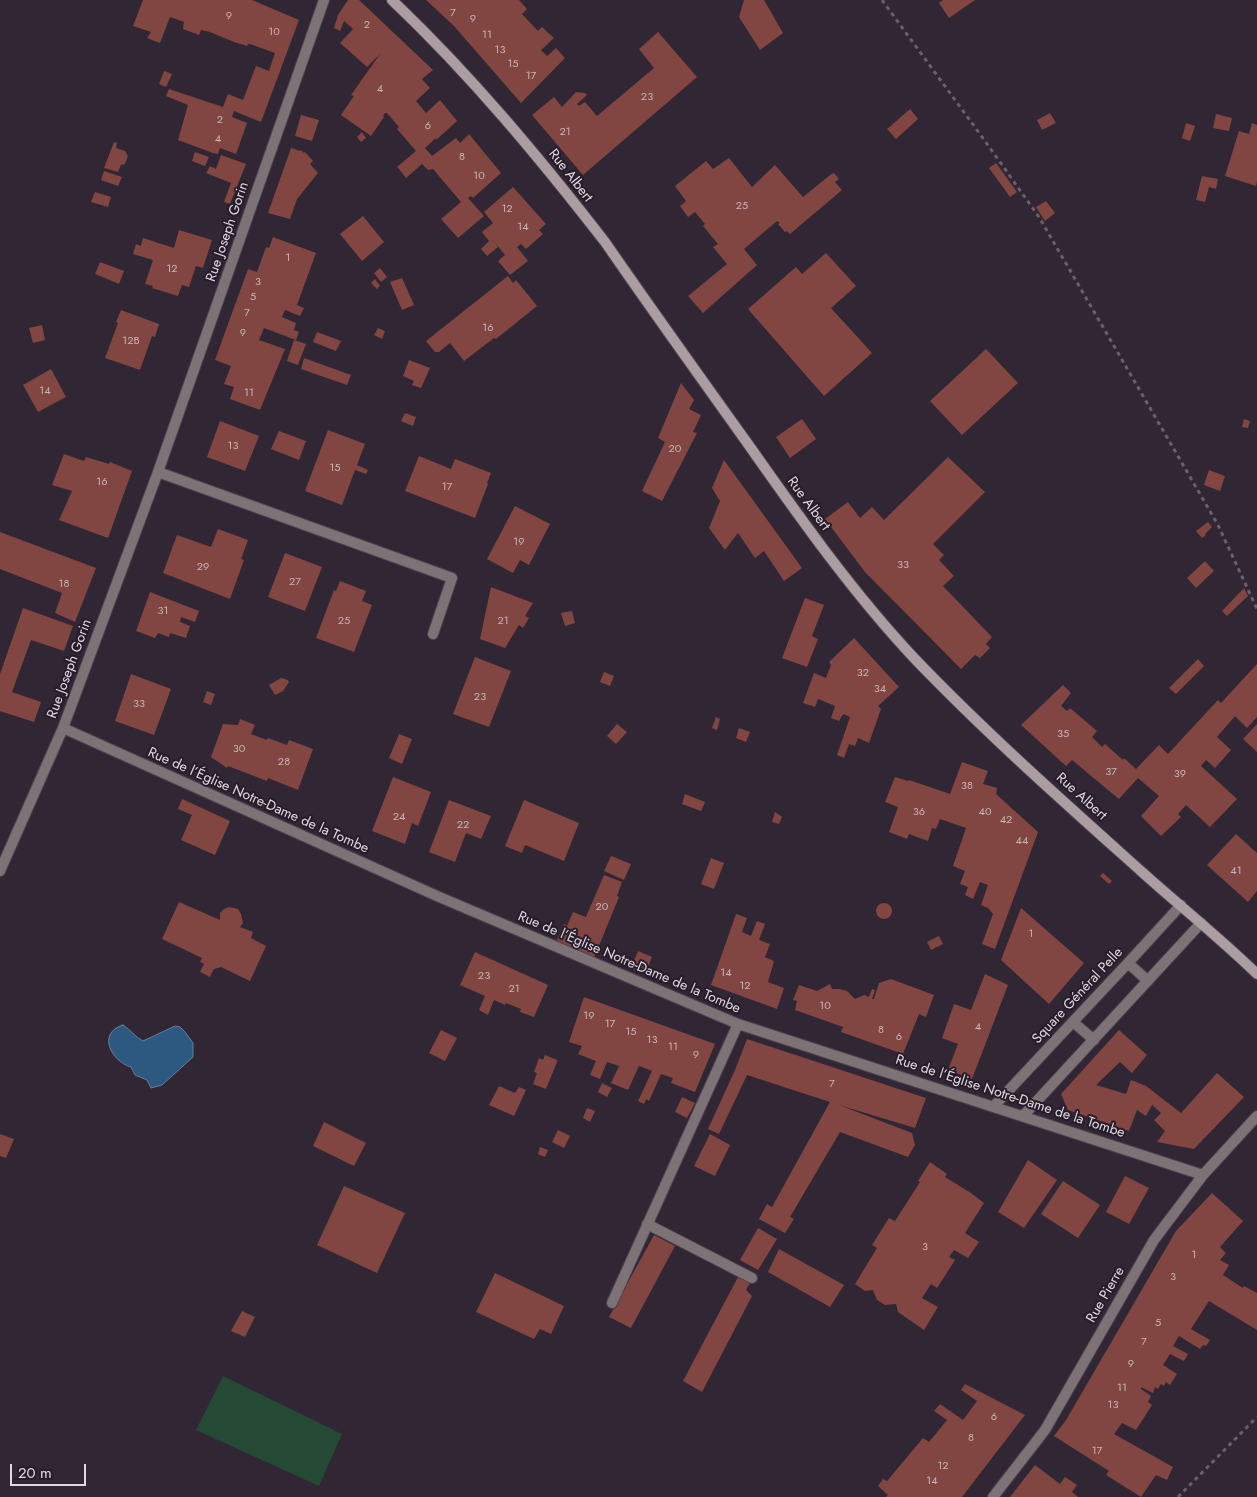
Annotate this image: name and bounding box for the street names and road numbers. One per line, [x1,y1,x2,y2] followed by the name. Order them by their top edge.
[544,146,596,206] street label: Rue Albert
[203,180,253,284] street label: Rue Joseph Gorin
[783,474,833,534] street label: Rue Albert
[44,617,96,721] street label: Rue Joseph Gorin
[145,744,371,858] street label: Rue de l’Église Notre-Dame de la Tombe
[1052,770,1110,824] street label: Rue Albert
[515,908,743,1018] street label: Rue de l’Église Notre-Dame de la Tombe
[1029,944,1127,1048] street label: Square Général Pelle
[893,1052,1127,1142] street label: Rue de l’Église Notre-Dame de la Tombe
[1083,1264,1129,1326] street label: Rue Pierre

